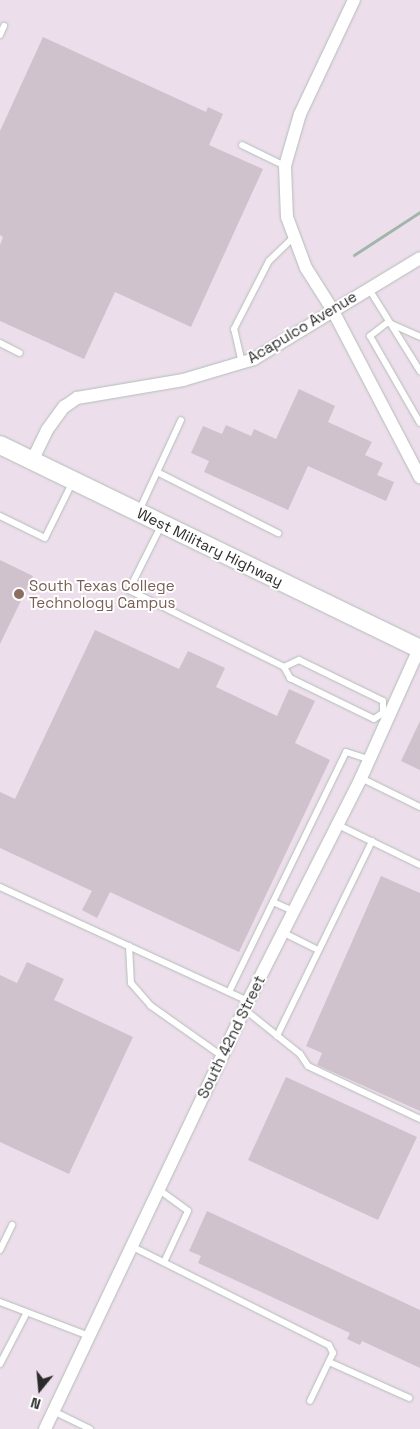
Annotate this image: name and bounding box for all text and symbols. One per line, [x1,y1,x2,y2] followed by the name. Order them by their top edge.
[244,287,360,367] street label: Acapulco Avenue
[134,504,286,590] street label: West Military Highway
[29,576,175,611] place label: South Texas College Technology Campus
[13,588,25,600] marker: South Texas College Technology Campus
[193,973,269,1101] street label: South 42nd Street
[15,1364,65,1414] north arrow
[29,1393,43,1413] text: N

